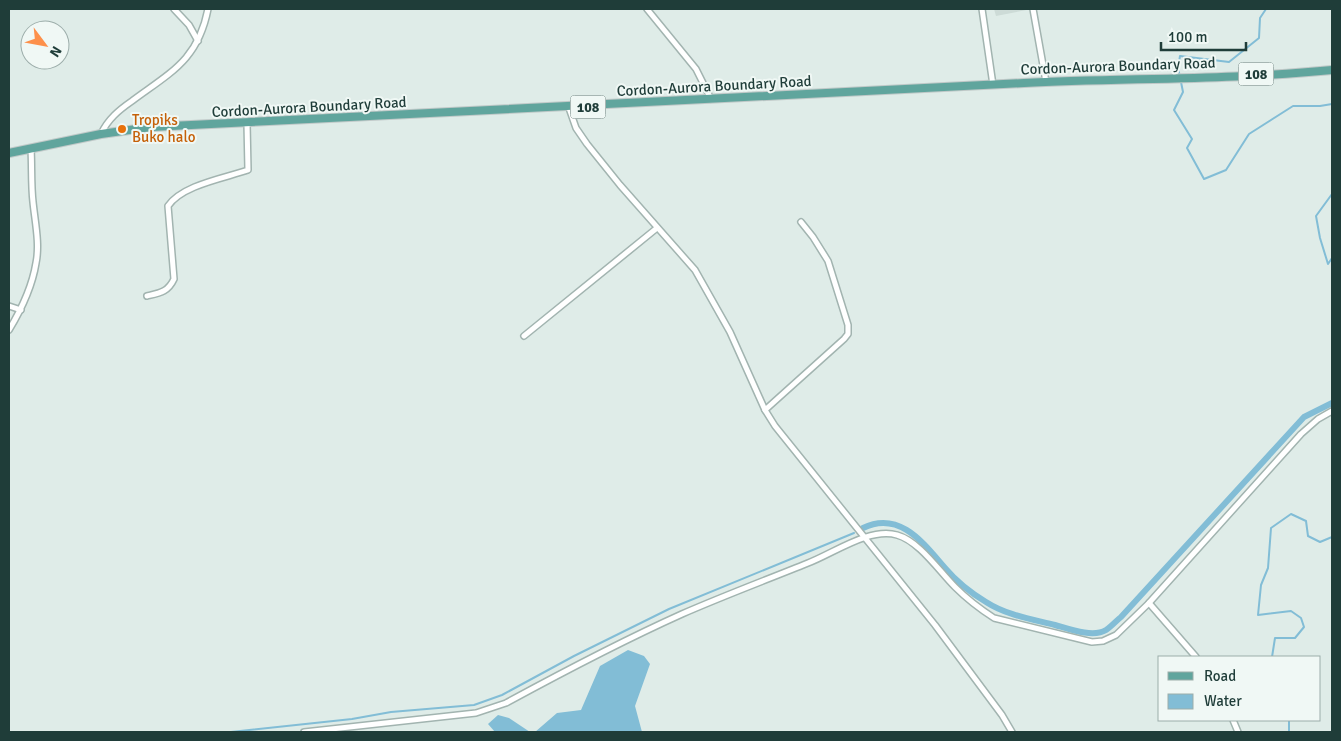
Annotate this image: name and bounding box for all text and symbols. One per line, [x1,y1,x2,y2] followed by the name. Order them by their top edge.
[20,20,70,70] north arrow
[1161,20,1246,52] scale bar
[1168,28,1208,46] text: 100 m
[46,43,65,60] text: N
[1020,54,1216,78] street label: Cordon-Aurora Boundary Road
[1238,62,1274,86] road number: 108
[616,72,812,100] street label: Cordon-Aurora Boundary Road
[211,93,407,121] street label: Cordon-Aurora Boundary Road
[570,95,606,118] road number: 108
[132,111,196,146] place label: Tropiks Buko halo
[116,123,128,135] marker: Tropiks Buko halo
[1158,656,1321,721] legend
[1204,667,1236,685] text: Road
[1204,692,1242,710] text: Water

